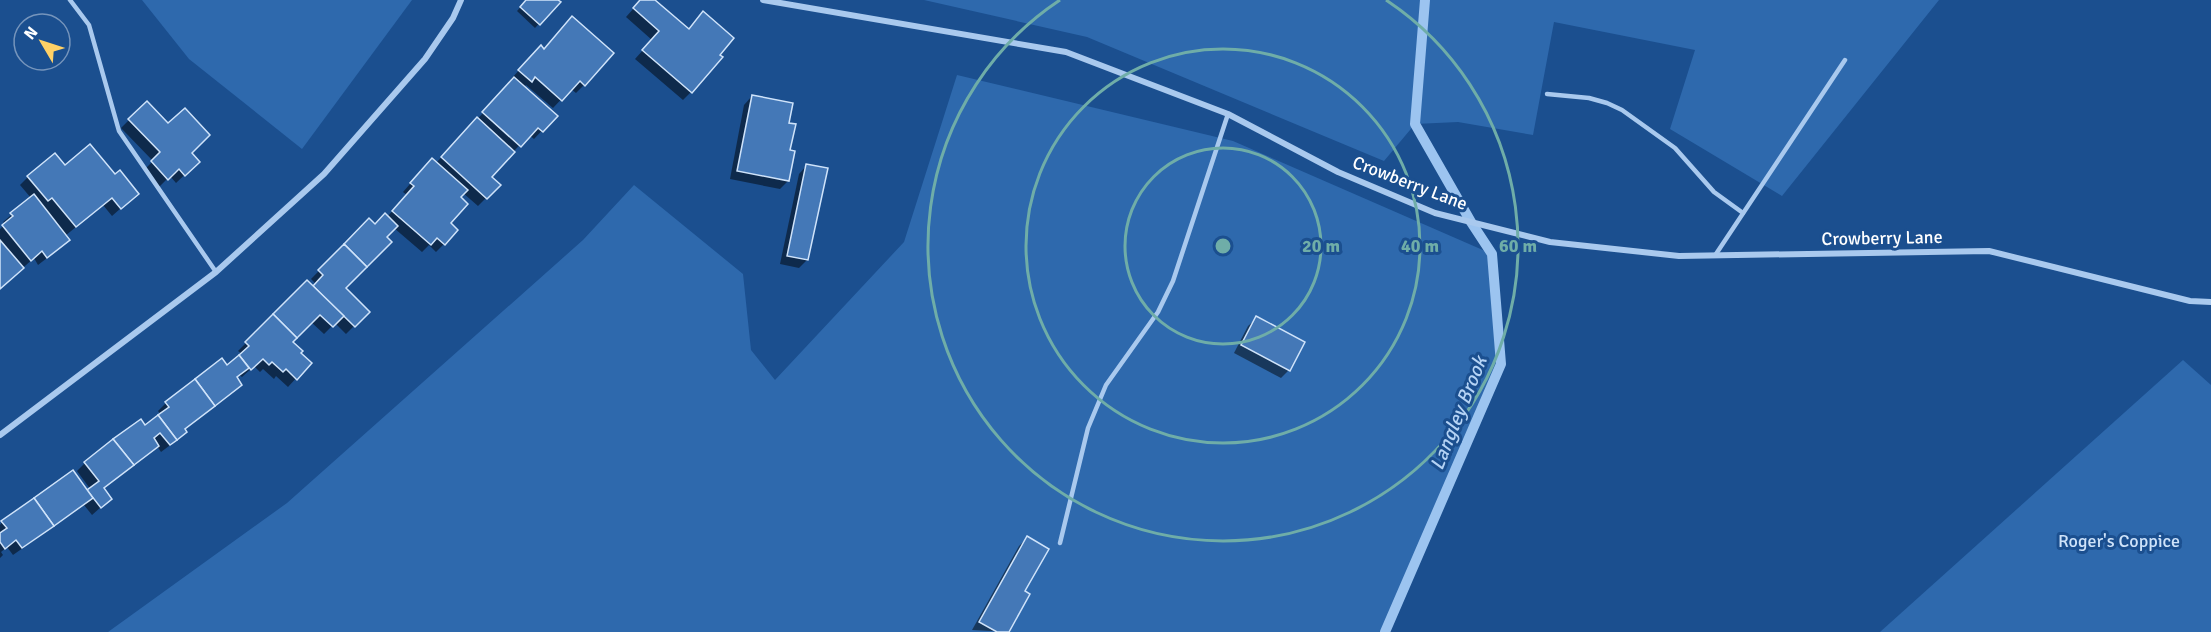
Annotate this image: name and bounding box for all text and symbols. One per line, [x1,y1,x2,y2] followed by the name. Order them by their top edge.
[12,12,72,72] north arrow
[20,23,42,44] text: N
[1350,151,1470,215] street label: Crowberry Lane
[1821,226,1943,250] street label: Crowberry Lane
[1302,235,1340,257] text: 20 m
[1401,235,1439,257] text: 40 m
[1499,235,1537,257] text: 60 m
[1213,236,1233,256] centre of rings
[1424,351,1493,474] water label: Langley Brook
[2058,530,2180,552] park label: Roger's Coppice

